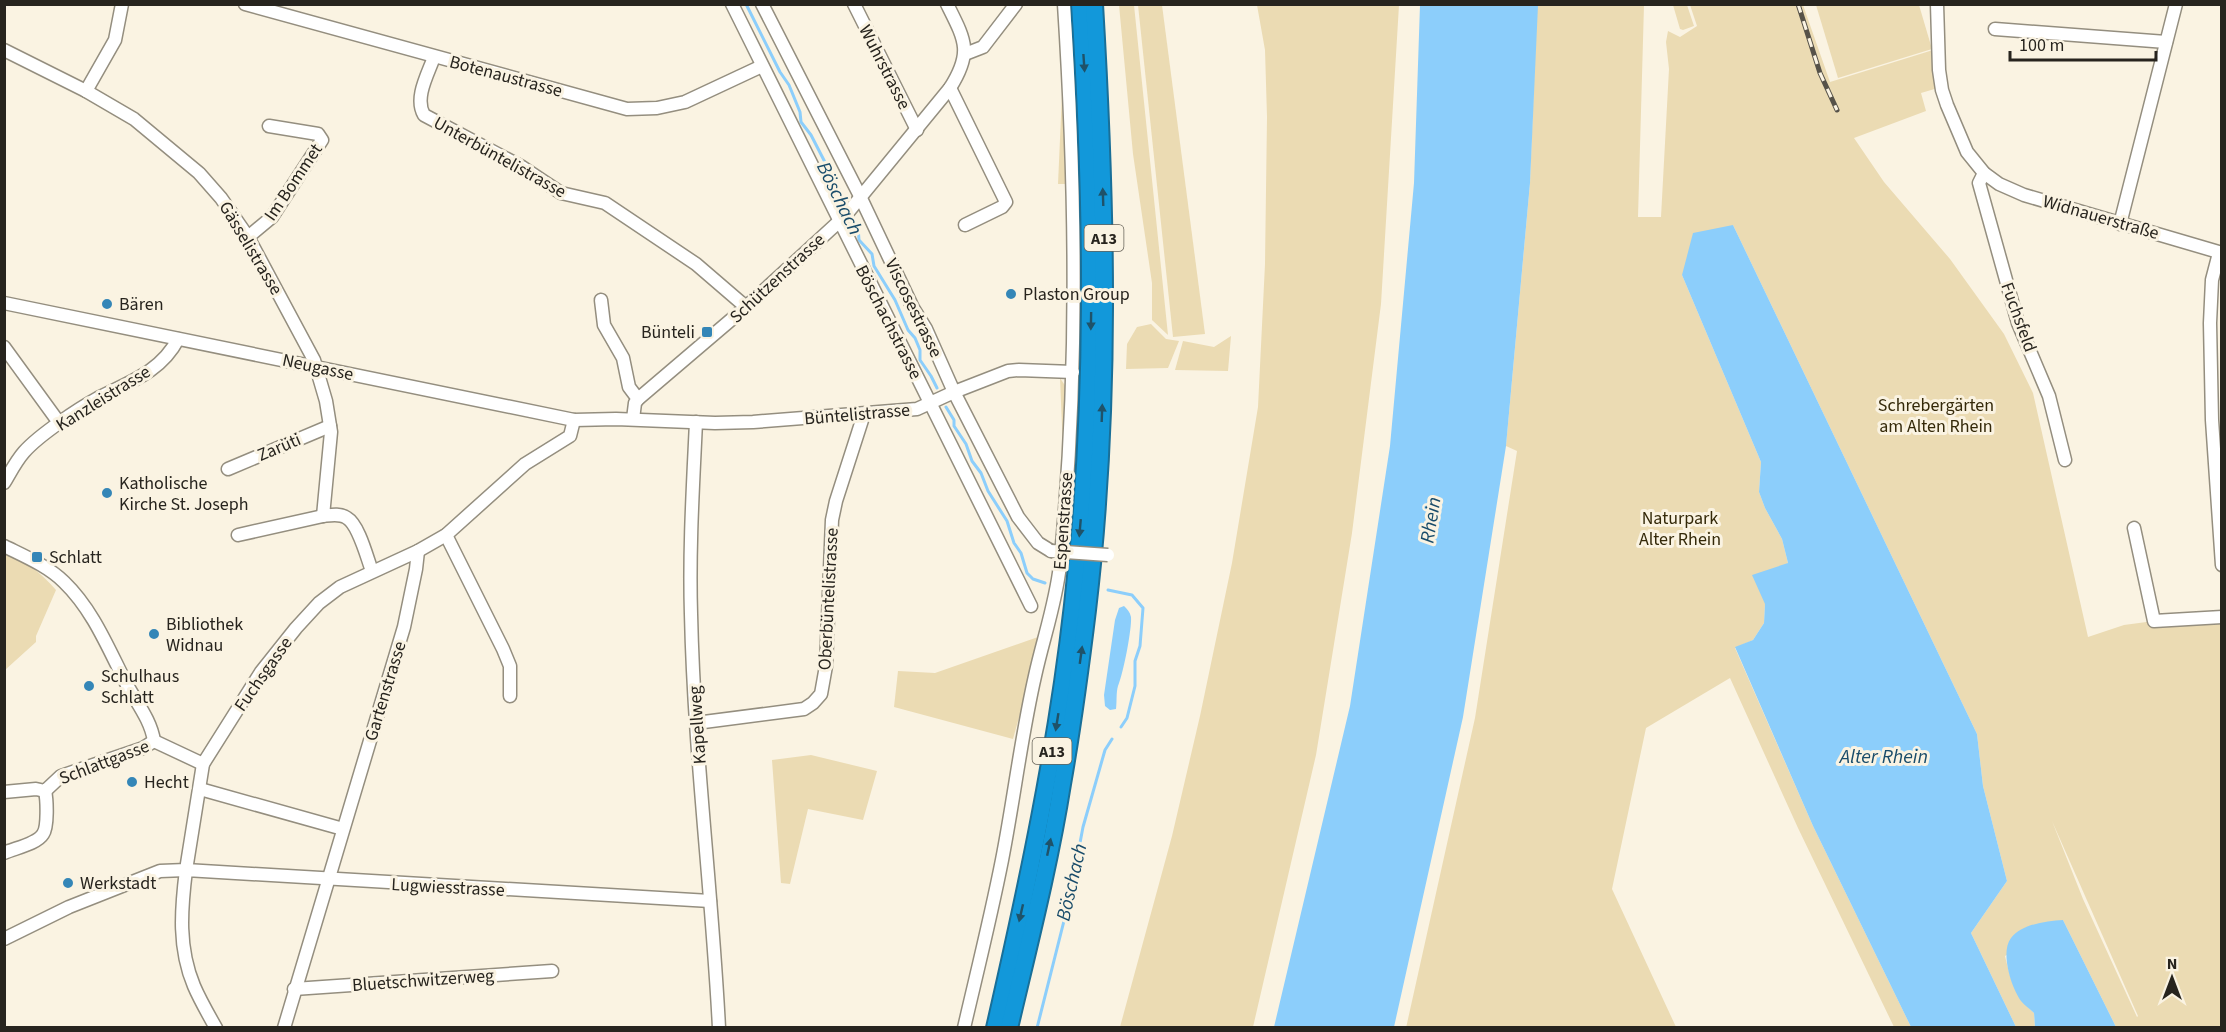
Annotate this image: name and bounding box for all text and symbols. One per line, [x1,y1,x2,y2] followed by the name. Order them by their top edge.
[853,21,917,114] street label: Wuhrstrasse
[2010,24,2156,62] scale bar
[2019,33,2064,58] text: 100 m
[447,49,565,104] street label: Botenaustrasse
[1079,53,1088,72] one-way arrow
[429,111,571,204] street label: Unterbüntelistrasse
[258,139,328,226] street label: Im Bommet
[809,157,869,240] water label: Böschach
[1099,187,1108,206] one-way arrow
[2040,189,2162,246] street label: Widnauerstraße
[213,197,288,300] street label: Gässelistrasse
[1084,225,1124,251] road number: A13
[724,228,830,329] street label: Schützenstrasse
[879,254,948,362] street label: Viscosestrasse
[849,261,928,384] street label: Böschachstrasse
[1994,279,2043,356] street label: Fuchsfeld
[1023,282,1130,307] place label: Plaston Group
[1004,287,1018,301] marker: Plaston Group
[119,292,164,317] place label: Bären
[100,297,114,311] marker: Bären
[1086,311,1096,330] one-way arrow
[641,320,695,345] place label: Bünteli
[700,325,714,339] marker: Bünteli
[280,348,356,387] street label: Neugasse
[51,359,155,437] street label: Kanzleistrasse
[1878,393,1994,439] park label: Schrebergärten am Alten Rhein
[803,397,911,432] street label: Büntelistrasse
[1097,403,1106,422] one-way arrow
[254,427,305,468] street label: Zarüti
[119,471,249,517] place label: Katholische Kirche St. Joseph
[1048,471,1079,571] street label: Espenstrasse
[100,486,114,500] marker: Katholische Kirche St. Joseph
[1414,495,1448,545] water label: Rhein
[1639,506,1721,552] park label: Naturpark Alter Rhein
[1076,519,1085,538] one-way arrow
[812,527,845,671] street label: Oberbüntelistrasse
[49,545,102,570] place label: Schlatt
[30,550,44,564] marker: Schlatt
[166,612,243,658] place label: Bibliothek Widnau
[147,627,161,641] marker: Bibliothek Widnau
[229,632,298,717] street label: Fuchsgasse
[358,638,413,744] street label: Gartenstrasse
[1076,645,1085,664] one-way arrow
[101,664,179,710] place label: Schulhaus Schlatt
[82,679,96,693] marker: Schulhaus Schlatt
[682,685,713,765] street label: Kapellweg
[1052,712,1061,731] one-way arrow
[56,734,153,791] street label: Schlattgasse
[1032,738,1072,764] road number: A13
[1838,743,1928,771] water label: Alter Rhein
[144,770,189,795] place label: Hecht
[125,775,139,789] marker: Hecht
[1045,838,1054,857] one-way arrow
[1049,841,1094,924] water label: Böschach
[80,871,156,896] place label: Werkstadt
[391,872,505,903] street label: Lugwiesstrasse
[61,876,75,890] marker: Werkstadt
[1016,904,1025,923] one-way arrow
[2142,948,2202,1008] north arrow
[2167,953,2177,975] text: N
[351,963,495,998] street label: Bluetschwitzerweg

